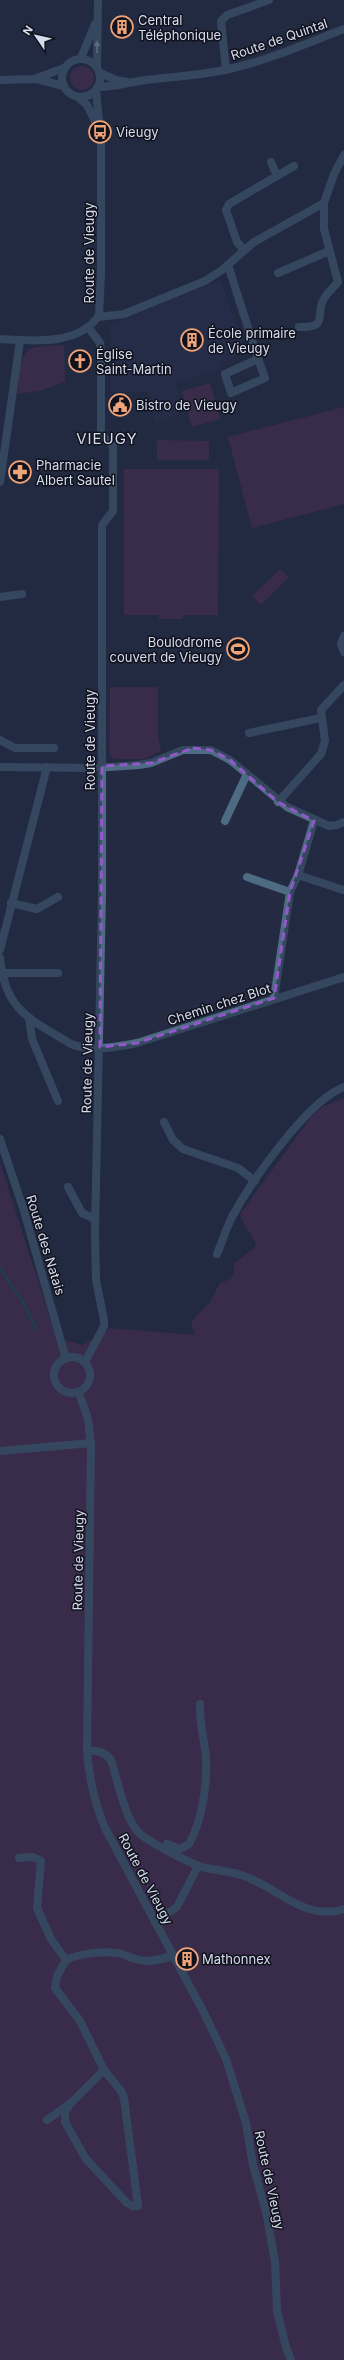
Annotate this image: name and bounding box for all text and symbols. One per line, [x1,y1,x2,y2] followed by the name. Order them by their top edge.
[138,12,221,43] place label: Central Téléphonique
[109,14,135,40] building icon: Central Téléphonique
[228,15,330,63] street label: Route de Quintal
[16,16,56,56] north arrow
[20,23,36,38] text: N
[94,40,100,53] one-way arrow
[87,119,113,145] bus stop icon: Vieugy
[116,124,159,140] place label: Vieugy
[81,203,97,303] street label: Route de Vieugy
[208,325,296,356] place label: École primaire de Vieugy
[179,327,205,353] building icon: École primaire de Vieugy
[96,346,172,377] place label: Église Saint-Martin
[67,348,93,374] church icon: Église Saint-Martin
[107,392,133,418] public building icon: Bistro de Vieugy
[136,397,237,413] place label: Bistro de Vieugy
[76,429,138,448] district label: VIEUGY
[36,457,115,488] place label: Pharmacie Albert Sautel
[7,459,33,485] pharmacy icon: Pharmacie Albert Sautel
[110,634,222,665] place label: Boulodrome couvert de Vieugy
[225,636,251,662] sports icon: Boulodrome couvert de Vieugy
[82,690,98,790] street label: Route de Vieugy
[165,980,273,1028] street label: Chemin chez Blot
[78,1012,96,1114] street label: Route de Vieugy
[23,1193,69,1297] street label: Route des Natais
[69,1509,87,1611] street label: Route de Vieugy
[115,1831,177,1927] street label: Route de Vieugy
[174,1946,200,1972] building icon: Mathonnex
[202,1951,271,1967] place label: Mathonnex
[252,2129,288,2231] street label: Route de Vieugy

